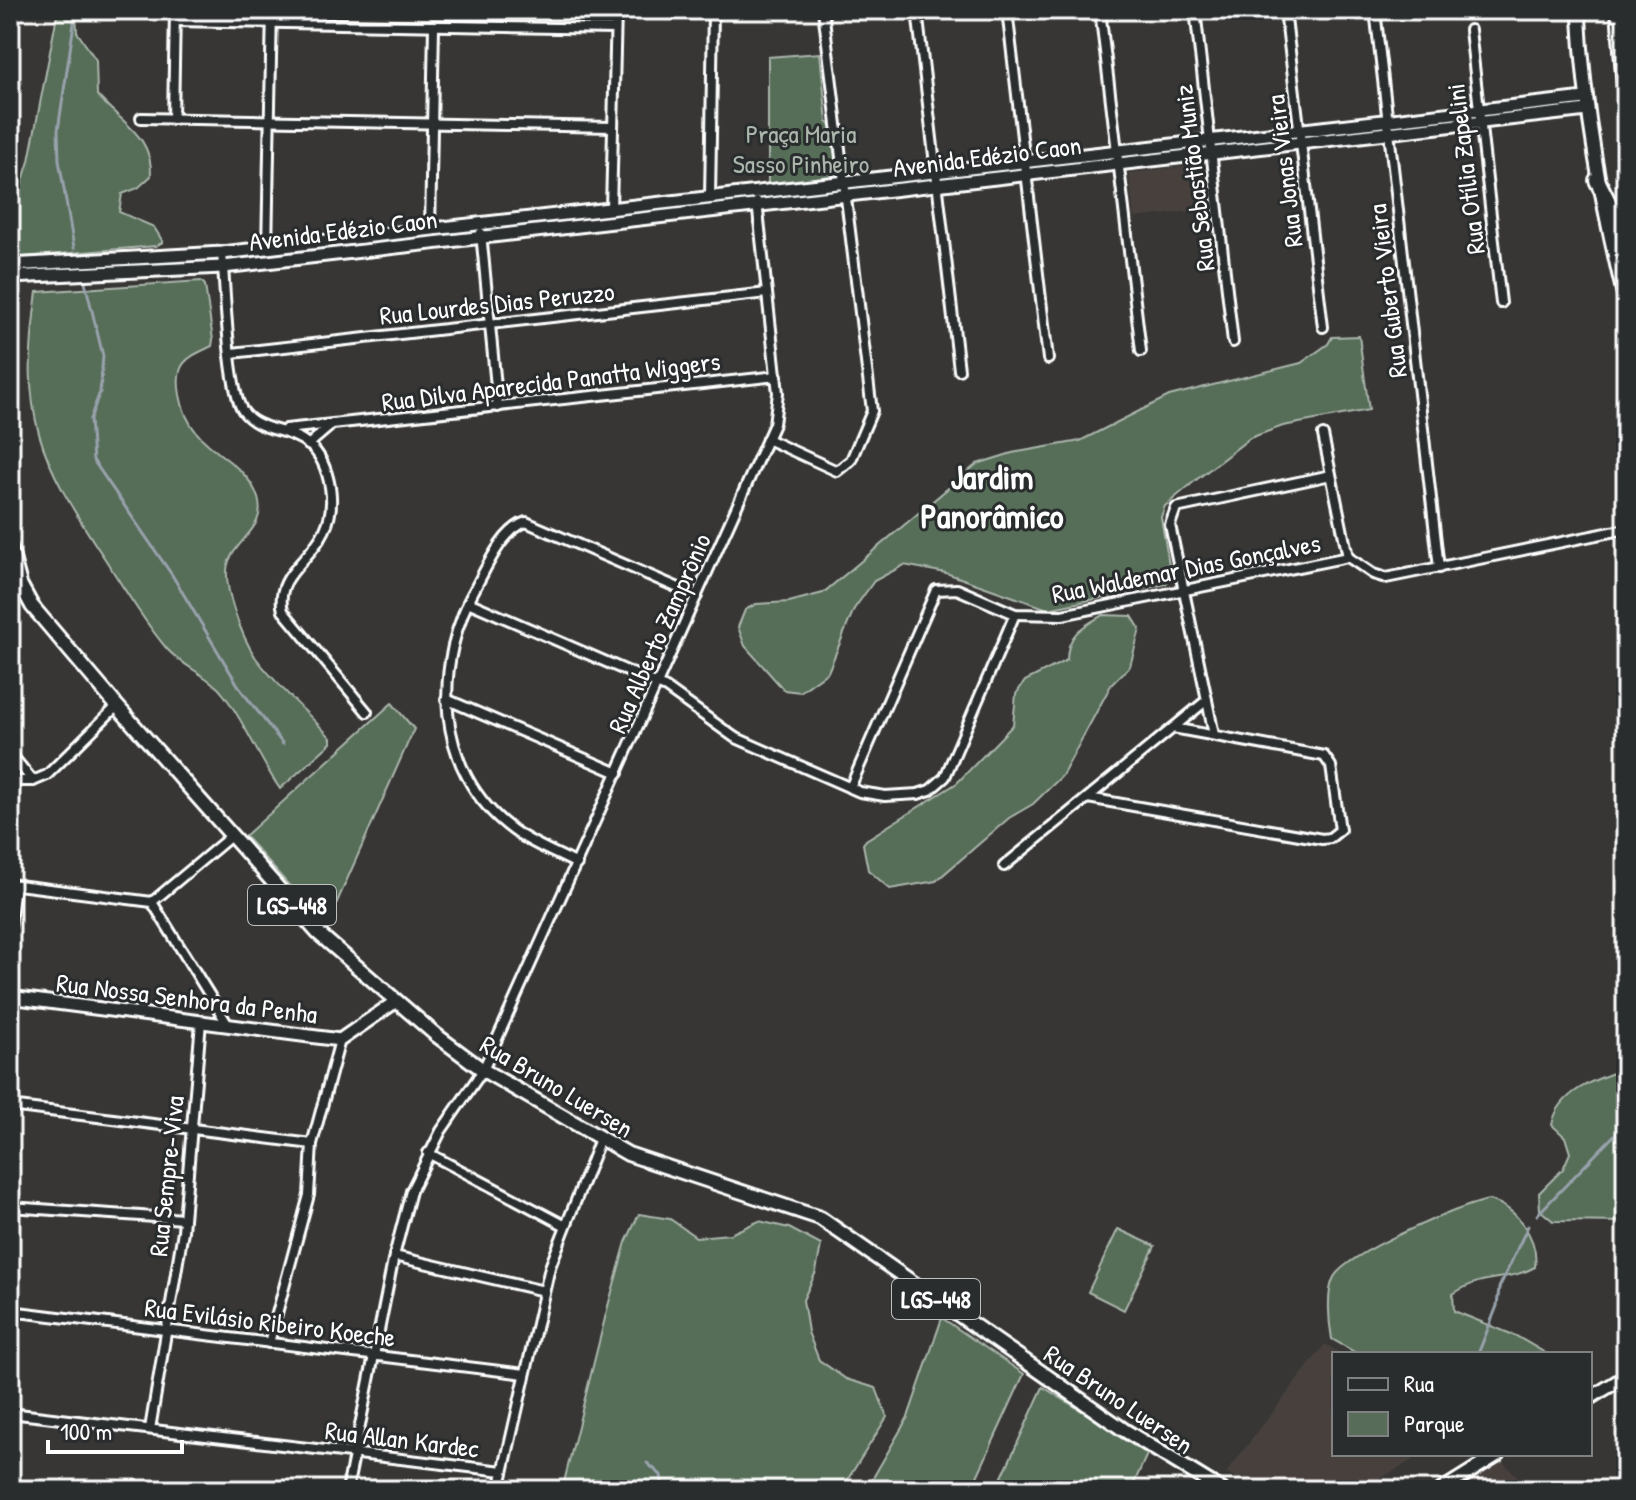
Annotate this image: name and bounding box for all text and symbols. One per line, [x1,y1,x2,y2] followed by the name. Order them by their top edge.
[1437,82,1493,256] street label: Rua Otília Zapelini
[1165,83,1223,273] street label: Rua Sebastião Muniz
[1257,93,1311,249] street label: Rua Jonas Vieira
[733,116,869,181] park label: Praça Maria Sasso Pinheiro
[891,127,1083,185] street label: Avenida Edézio Caon
[247,201,439,259] street label: Avenida Edézio Caon
[1359,202,1415,380] street label: Rua Guberto Vieira
[378,273,616,333] street label: Rua Lourdes Dias Peruzzo
[380,343,722,419] street label: Rua Dilva Aparecida Panatta Wiggers
[921,454,1064,539] district label: Jardim Panorâmico
[1049,525,1323,611] street label: Rua Waldemar Dias Gonçalves
[599,528,719,738] street label: Rua Alberto Zamprônio
[248,885,336,925] road number: LGS-448
[55,965,319,1031] street label: Rua Nossa Senhora da Penha
[474,1027,640,1145] street label: Rua Bruno Luersen
[140,1094,192,1258] street label: Rua Sempre-Viva
[892,1279,980,1319] road number: LGS-448
[143,1289,397,1355] street label: Rua Evilásio Ribeiro Koeche
[1038,1336,1200,1462] street label: Rua Bruno Luersen
[1332,1352,1592,1456] legend
[1404,1367,1434,1399] text: Rua
[48,1404,182,1454] scale bar
[1404,1407,1465,1439] text: Parque
[323,1412,481,1466] street label: Rua Allan Kardec
[60,1415,112,1447] text: 100 m

